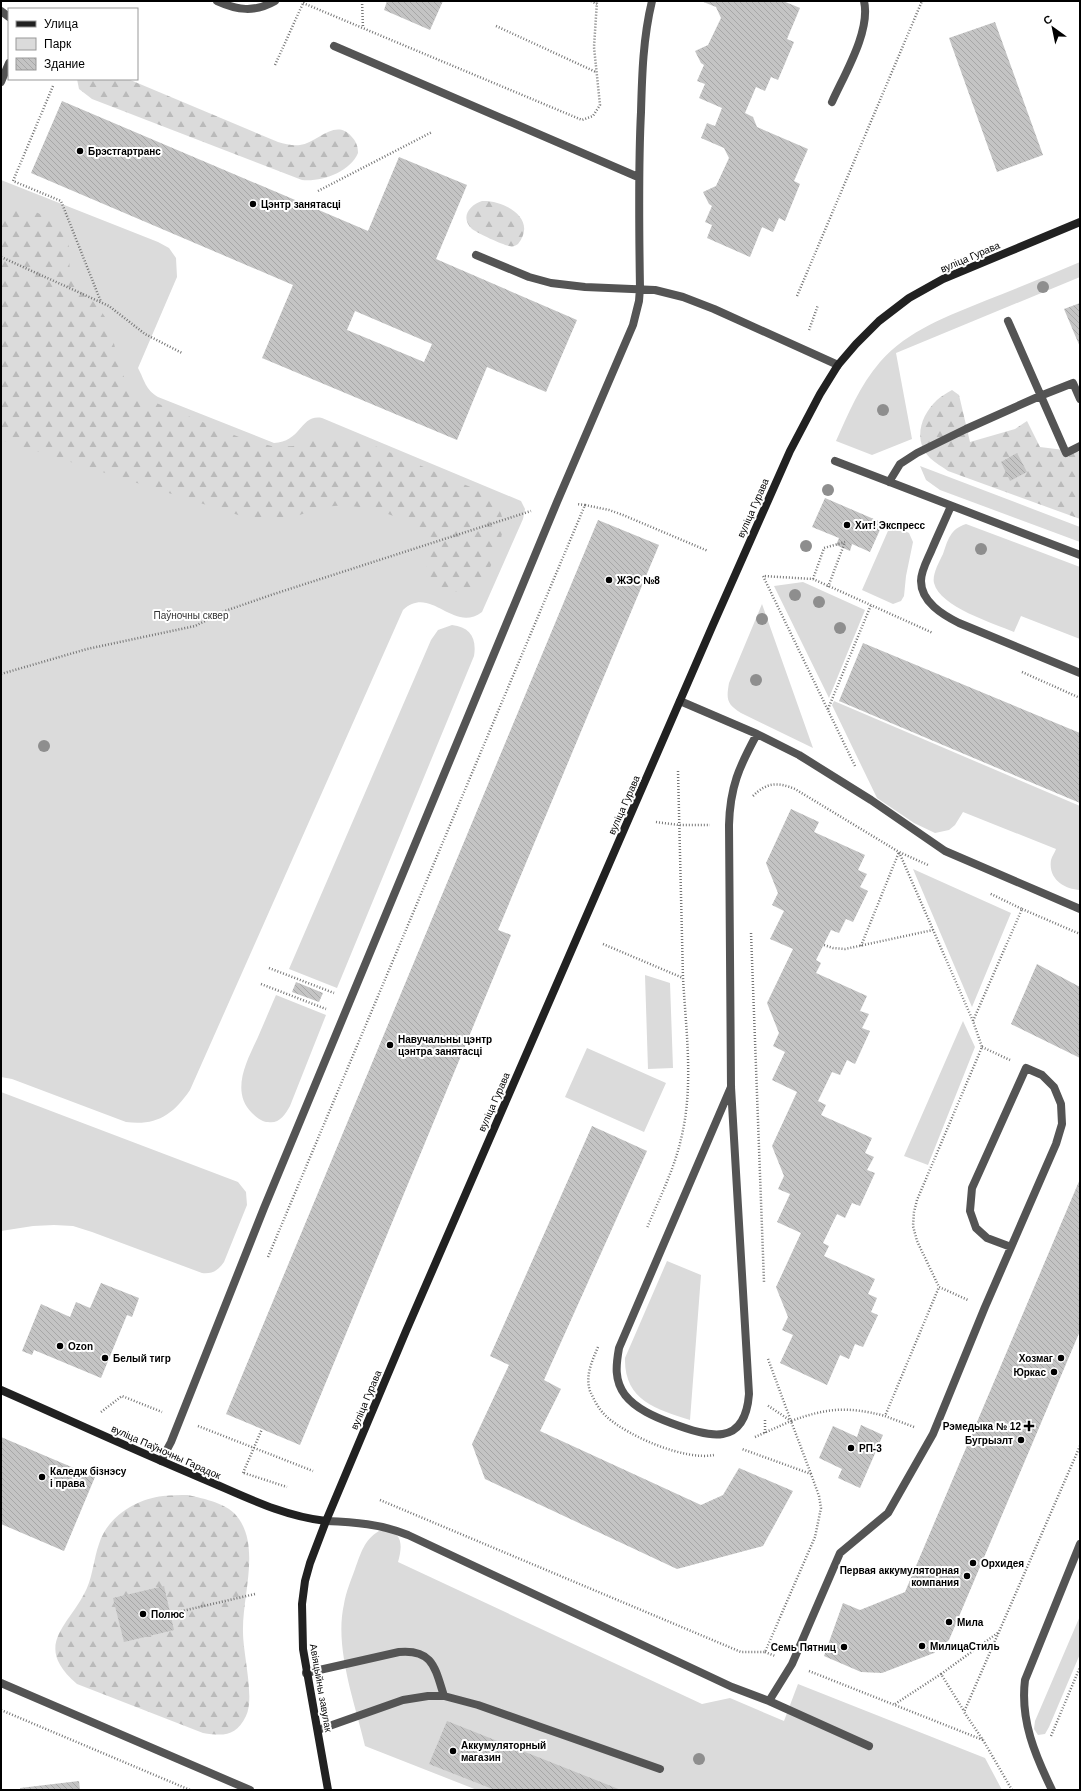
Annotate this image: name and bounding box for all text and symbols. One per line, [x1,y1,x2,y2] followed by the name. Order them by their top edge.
[8,8,138,80] legend
[1033,8,1073,48] north arrow
[1041,12,1054,27] text: С
[44,17,78,31] text: Улица
[44,37,72,51] text: Парк
[44,57,85,71] text: Здание
[75,146,85,156] marker: Брэстгартранс
[88,146,161,157] place label: Брэстгартранс
[248,199,258,209] marker: Цэнтр занятасці
[261,199,341,210] place label: Цэнтр занятасці
[939,239,1002,274] street label: вуліца Гурава
[735,476,771,539] street label: вуліца Гурава
[842,520,852,530] marker: Хит! Экспресс
[855,520,926,531] place label: Хит! Экспресс
[604,575,614,585] marker: ЖЭС №8
[616,575,660,586] place label: ЖЭС №8
[153,610,229,621] park label: Паўночны сквер
[606,773,642,836] street label: вуліца Гурава
[398,1034,492,1057] place label: Навучальны цэнтр цэнтра занятасці
[385,1040,395,1050] marker: Навучальны цэнтр цэнтра занятасці
[476,1070,512,1133] street label: вуліца Гурава
[55,1341,65,1351] marker: Ozon
[68,1341,93,1352] place label: Ozon
[100,1353,110,1363] marker: Белый тигр
[113,1353,171,1364] place label: Белый тигр
[1019,1353,1053,1364] place label: Хозмаг
[1056,1353,1066,1363] marker: Хозмаг
[1013,1367,1046,1378] place label: Юркас
[1049,1367,1059,1377] marker: Юркас
[349,1368,384,1431] street label: вуліца Гурава
[943,1421,1021,1432] place label: Рэмедыка № 12
[1024,1421,1034,1431] marker: Рэмедыка № 12
[110,1423,223,1481] street label: вуліца Паўночны Гарадок
[965,1435,1013,1446] place label: Бугрыэлт
[1016,1435,1026,1445] marker: Бугрыэлт
[846,1443,856,1453] marker: РП-3
[859,1443,882,1454] place label: РП-3
[50,1466,127,1489] place label: Каледж бізнэсу і права
[37,1472,47,1482] marker: Каледж бізнэсу і права
[968,1558,978,1568] marker: Орхидея
[981,1558,1024,1569] place label: Орхидея
[840,1565,959,1588] place label: Первая аккумуляторная компания
[962,1571,972,1581] marker: Первая аккумуляторная компания
[138,1609,148,1619] marker: Полюс
[151,1609,185,1620] place label: Полюс
[944,1617,954,1627] marker: Мила
[957,1617,984,1628] place label: Мила
[917,1641,927,1651] marker: МилицаСтиль
[930,1641,1000,1652] place label: МилицаСтиль
[771,1642,837,1653] place label: Семь Пятниц
[839,1642,849,1652] marker: Семь Пятниц
[308,1643,334,1734] street label: Авіяцыйны завулак
[461,1740,546,1763] place label: Аккумуляторный магазин
[448,1746,458,1756] marker: Аккумуляторный магазин

